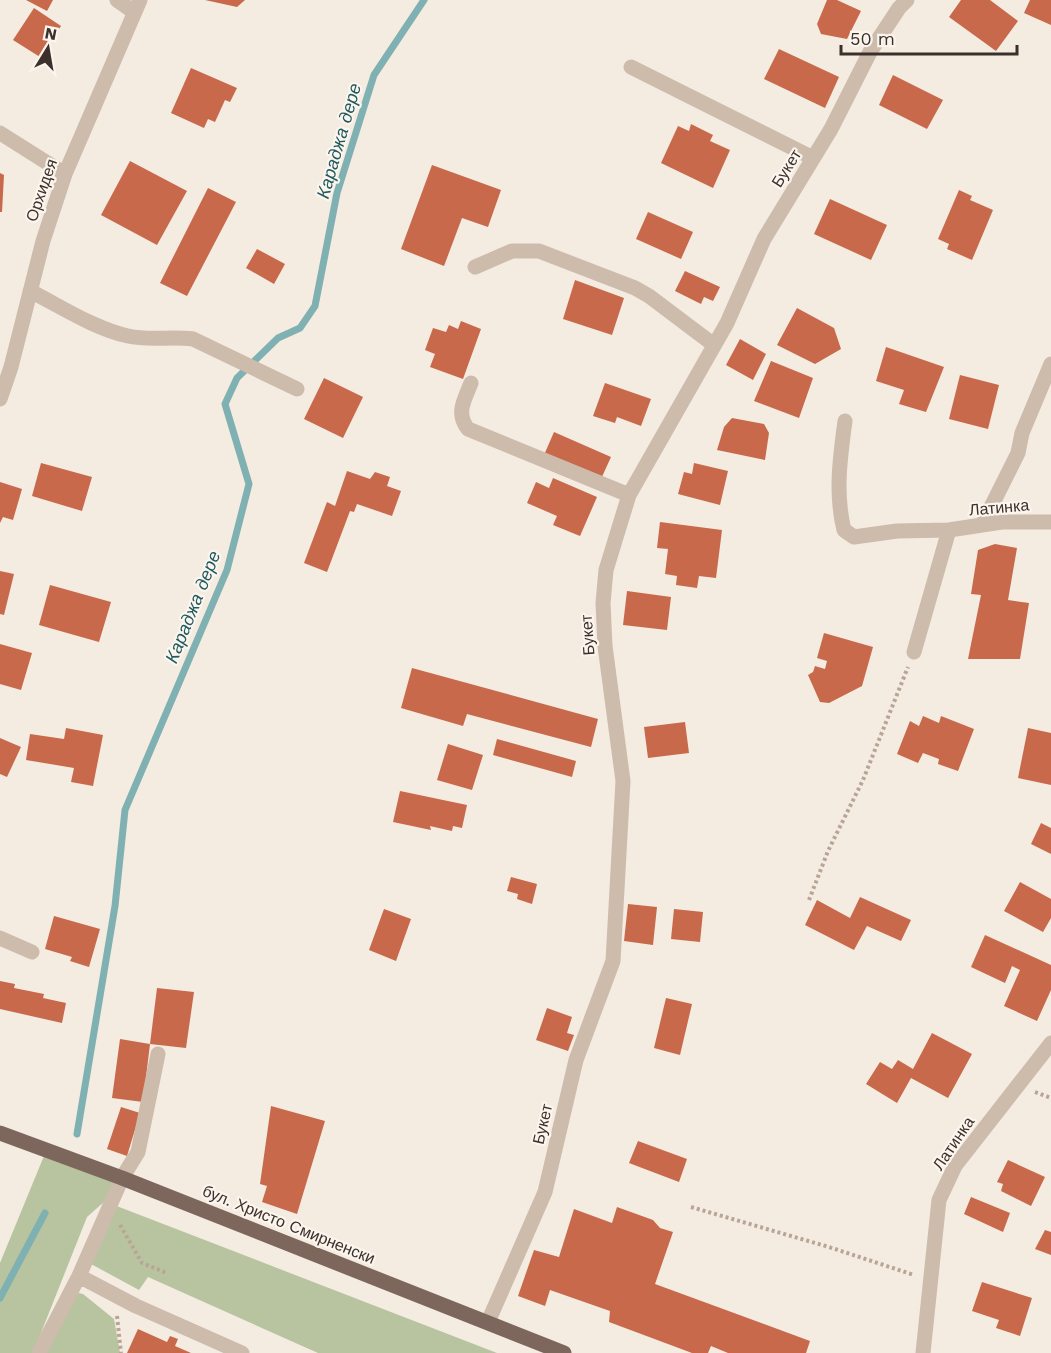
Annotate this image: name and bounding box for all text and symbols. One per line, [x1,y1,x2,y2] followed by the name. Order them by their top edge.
[18,18,78,78] north arrow
[841,18,1016,56] scale bar
[43,23,58,44] text: N
[850,28,895,49] text: 50 m
[312,81,365,201] water label: Караджа дере
[767,145,806,191] street label: Букет
[22,156,61,224] street label: Орхидея
[968,495,1030,520] street label: Латинка
[161,548,225,666] water label: Караджа дере
[577,613,598,656] street label: Букет
[529,1101,557,1146] street label: Букет
[929,1113,978,1174] street label: Латинка
[200,1181,378,1268] street label: бул. Христо Смирненски

